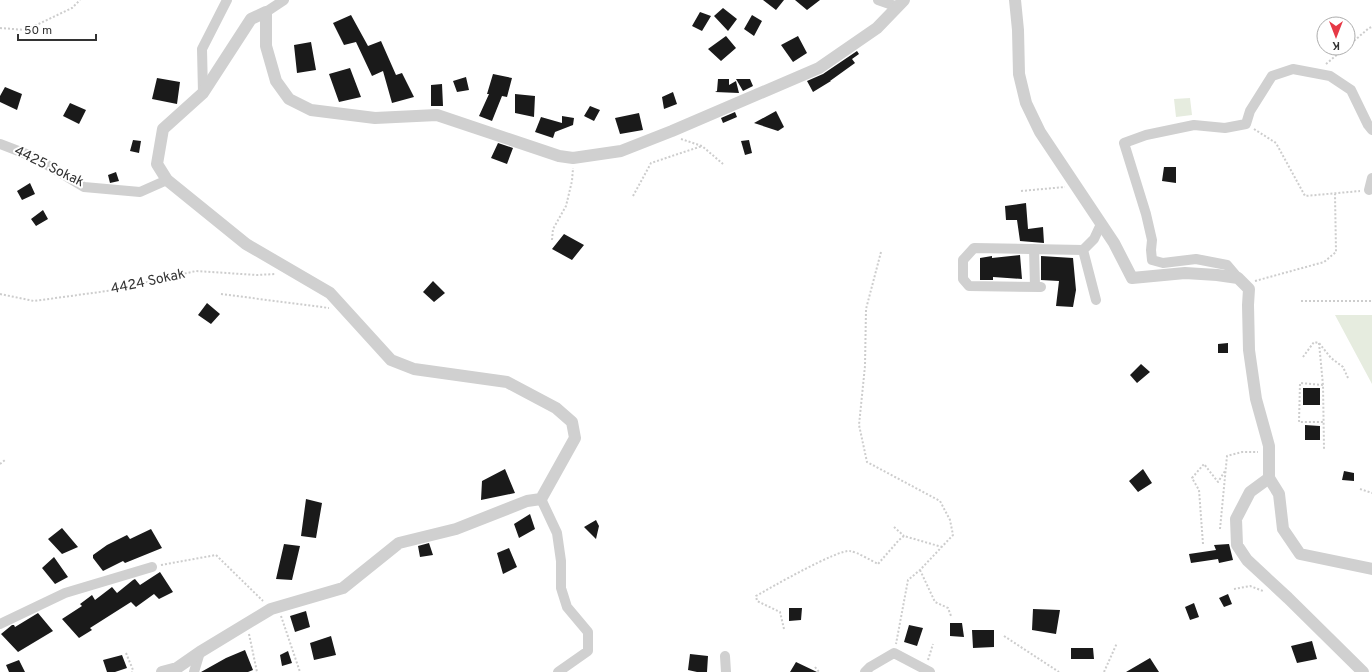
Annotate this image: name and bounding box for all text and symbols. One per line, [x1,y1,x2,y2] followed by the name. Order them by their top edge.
[18,16,96,42] scale bar
[1316,16,1356,56] north arrow
[24,23,52,39] text: 50 m
[1332,38,1340,52] text: K
[11,143,87,191] street label: 4425 Sokak
[109,266,187,298] street label: 4424 Sokak

